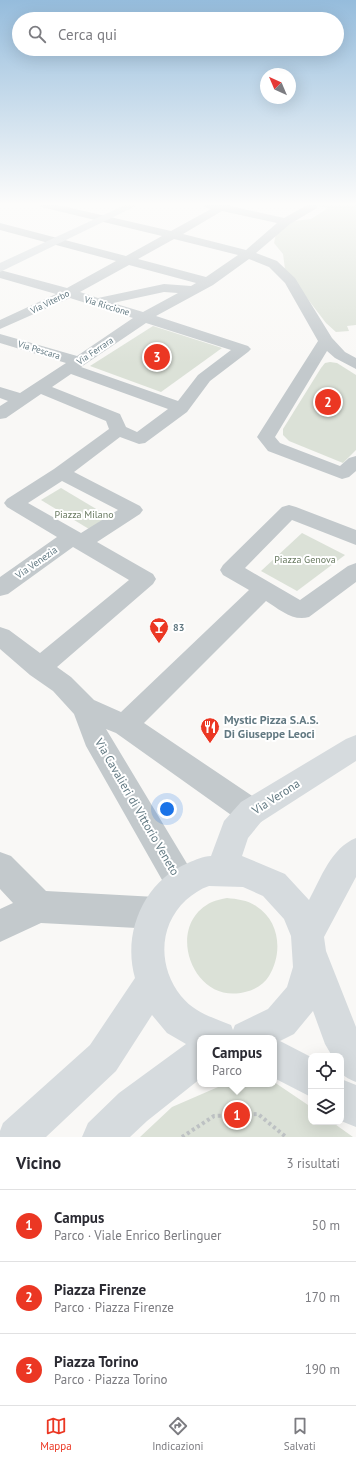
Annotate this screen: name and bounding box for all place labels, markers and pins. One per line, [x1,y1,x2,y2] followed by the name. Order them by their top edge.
[144,342,170,372] pin: 3
[315,387,341,417] pin: 2
[148,616,170,644] bar icon: 83
[173,621,184,634] place label: 83
[224,712,319,741] place label: Mystic Pizza S.A.S. Di Giuseppe Leoci
[199,716,221,744] restaurant icon: Mystic Pizza S.A.S. Di Giuseppe Leoci
[224,1100,250,1130] pin: 1

